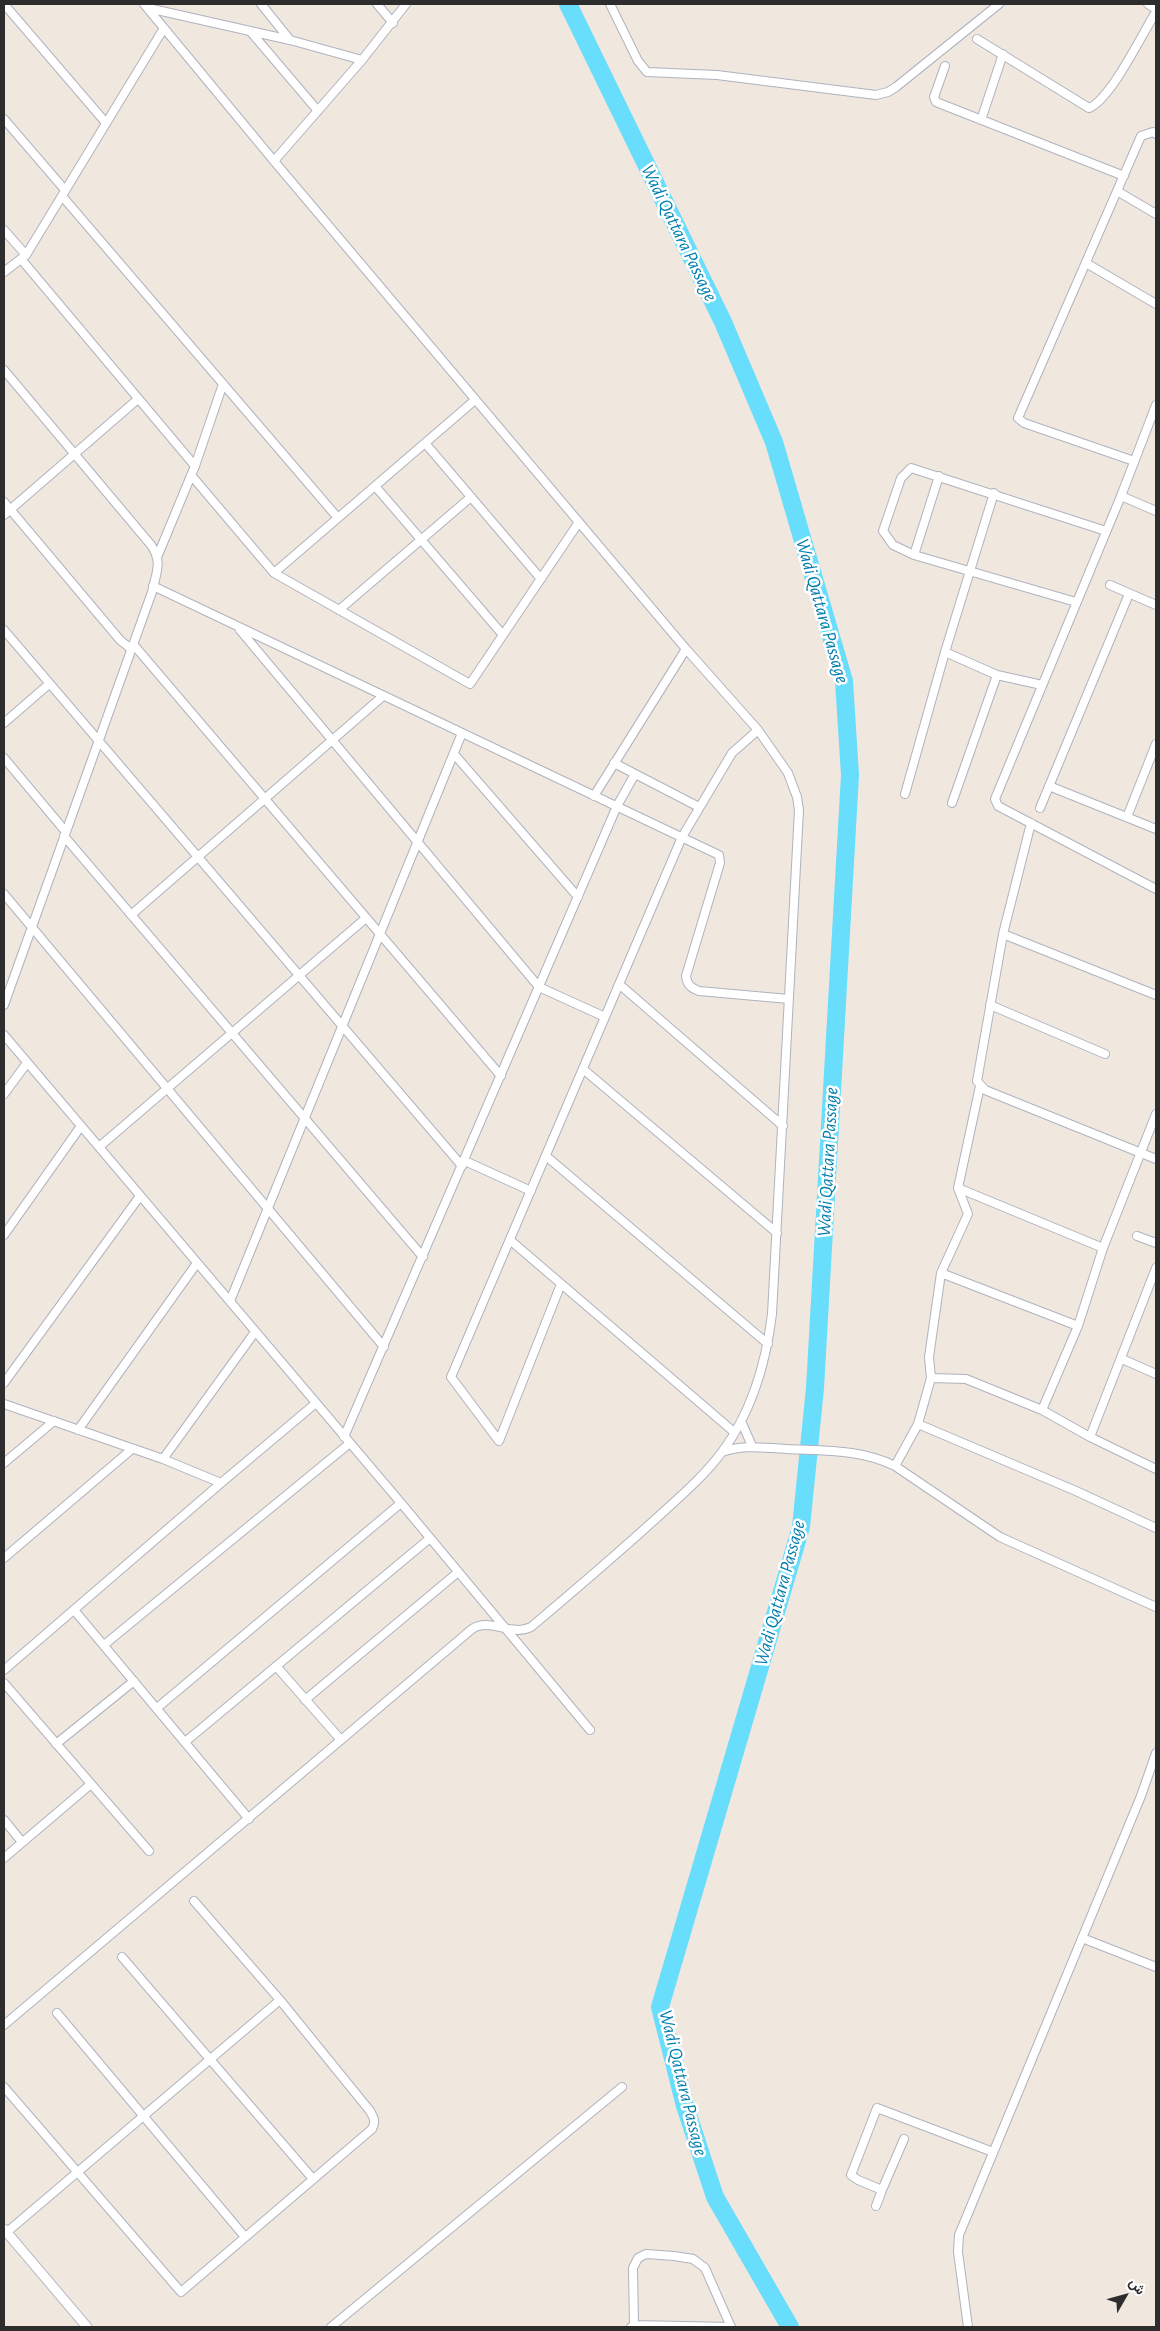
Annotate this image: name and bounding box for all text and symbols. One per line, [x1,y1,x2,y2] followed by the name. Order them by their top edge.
[636,161,722,305] water label: Wadi Qattara Passage
[790,536,854,686] water label: Wadi Qattara Passage
[813,1087,843,1237] water label: Wadi Qattara Passage
[750,1518,810,1668] water label: Wadi Qattara Passage
[654,2008,712,2158] water label: Wadi Qattara Passage
[1100,2271,1150,2321] north arrow
[1126,2276,1148,2298] text: ش

